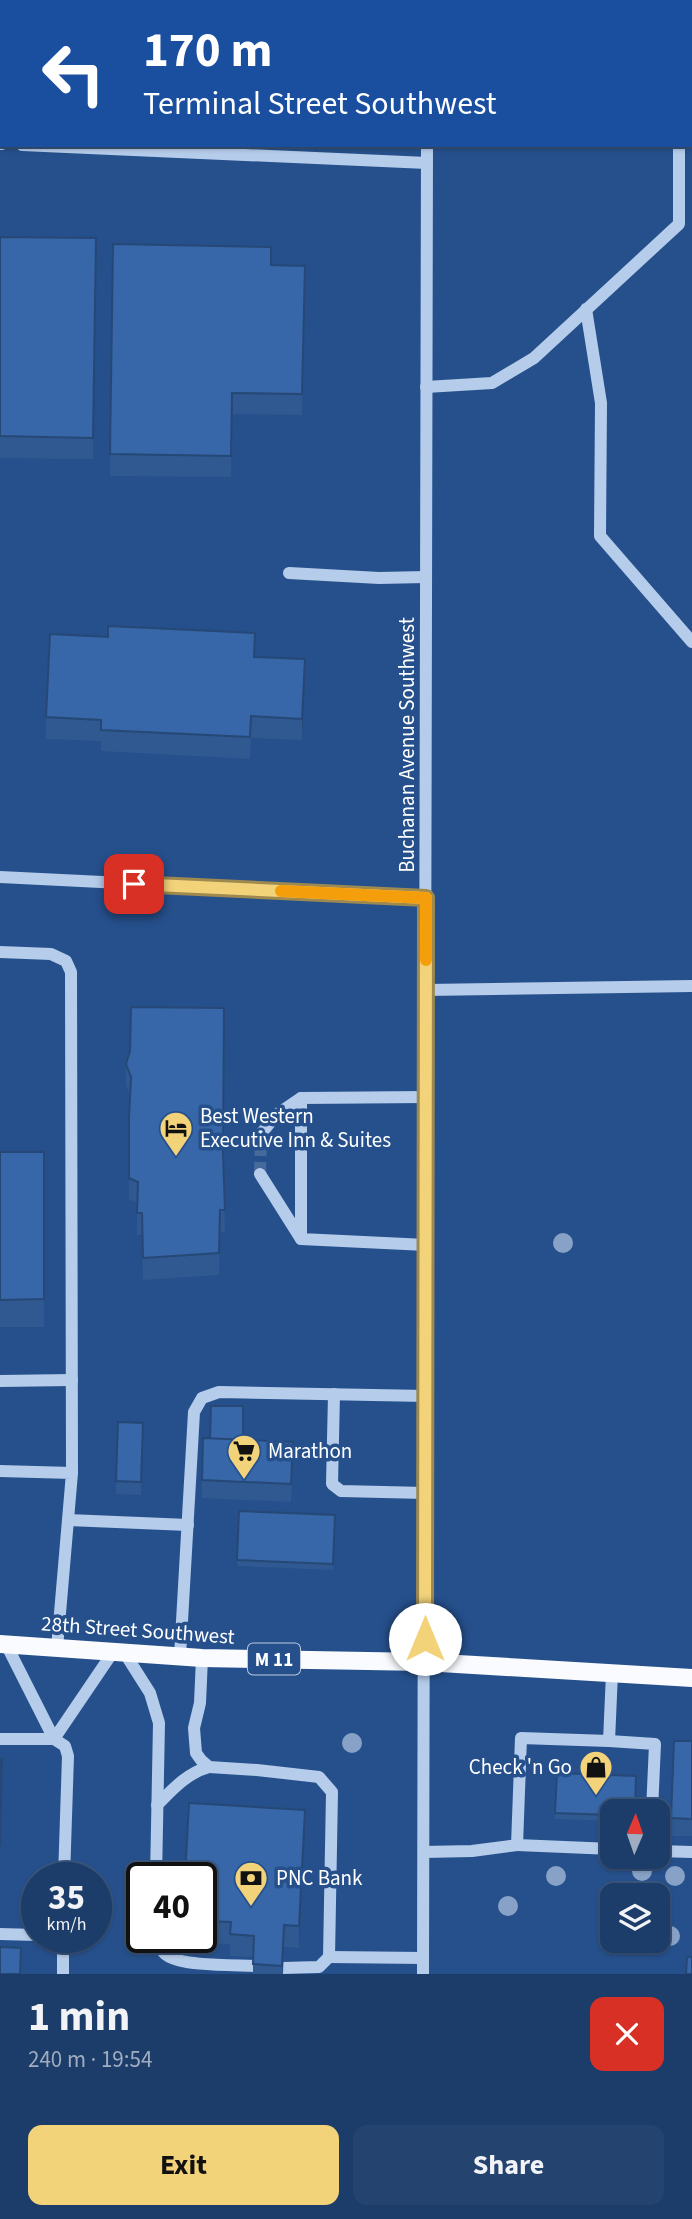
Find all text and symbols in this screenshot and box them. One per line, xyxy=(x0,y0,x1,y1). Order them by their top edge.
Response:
text: 170 m xyxy=(143,16,272,86)
icon: left xyxy=(28,28,119,119)
text: Terminal Street Southwest xyxy=(143,81,497,127)
street label: Buchanan Avenue Southwest xyxy=(392,617,422,873)
pin xyxy=(104,854,164,914)
icon: arrive xyxy=(115,865,153,903)
place label: Best Western Executive Inn & Suites xyxy=(200,1101,391,1155)
hotel icon: Best Western Executive Inn & Suites xyxy=(157,1109,195,1158)
supermarket icon: Marathon xyxy=(225,1432,263,1481)
place label: Marathon xyxy=(268,1436,352,1466)
position arrow xyxy=(388,1602,462,1676)
street label: 28th Street Southwest xyxy=(40,1608,236,1652)
road number: M 11 xyxy=(248,1644,300,1674)
shop icon: Check 'n Go xyxy=(577,1748,615,1797)
place label: Check 'n Go xyxy=(469,1752,572,1782)
north arrow xyxy=(600,1799,670,1869)
map controls xyxy=(600,1799,670,1953)
bank icon: PNC Bank xyxy=(232,1859,270,1908)
speed limit sign: 40 xyxy=(126,1862,217,1953)
place label: PNC Bank xyxy=(276,1863,363,1893)
text: 35 xyxy=(48,1873,85,1923)
button: layers xyxy=(600,1883,670,1953)
text: km/h xyxy=(47,1912,86,1937)
text: 1 min xyxy=(28,1987,130,2047)
button: close xyxy=(590,1997,664,2071)
text: 240 m · 19:54 xyxy=(28,2043,152,2076)
button: Exit xyxy=(28,2125,339,2205)
button: Share xyxy=(353,2125,664,2205)

